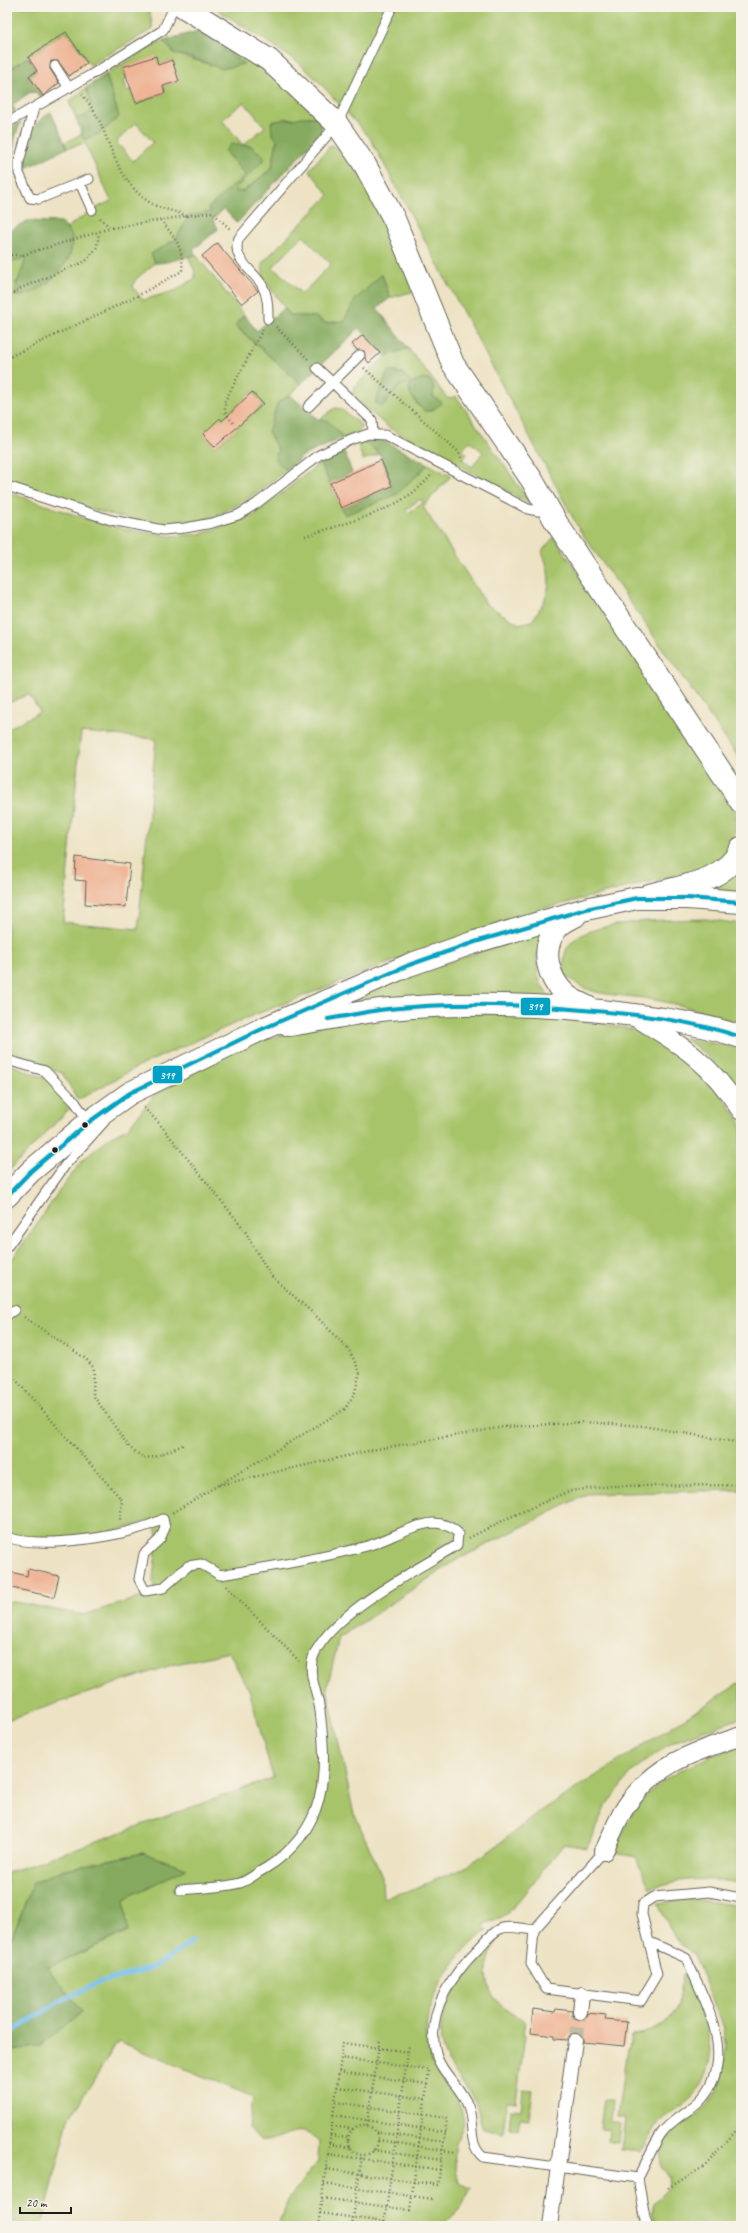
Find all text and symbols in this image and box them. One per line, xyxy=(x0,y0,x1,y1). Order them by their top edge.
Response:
line badge: 319 xyxy=(520,997,551,1016)
text: 319 xyxy=(528,999,544,1013)
line badge: 319 xyxy=(152,1065,183,1084)
text: 319 xyxy=(160,1068,176,1082)
unlabelled marker xyxy=(80,1120,90,1130)
unlabelled marker xyxy=(50,1145,60,1155)
scale bar xyxy=(20,2189,71,2215)
text: 20 m xyxy=(26,2195,48,2211)

